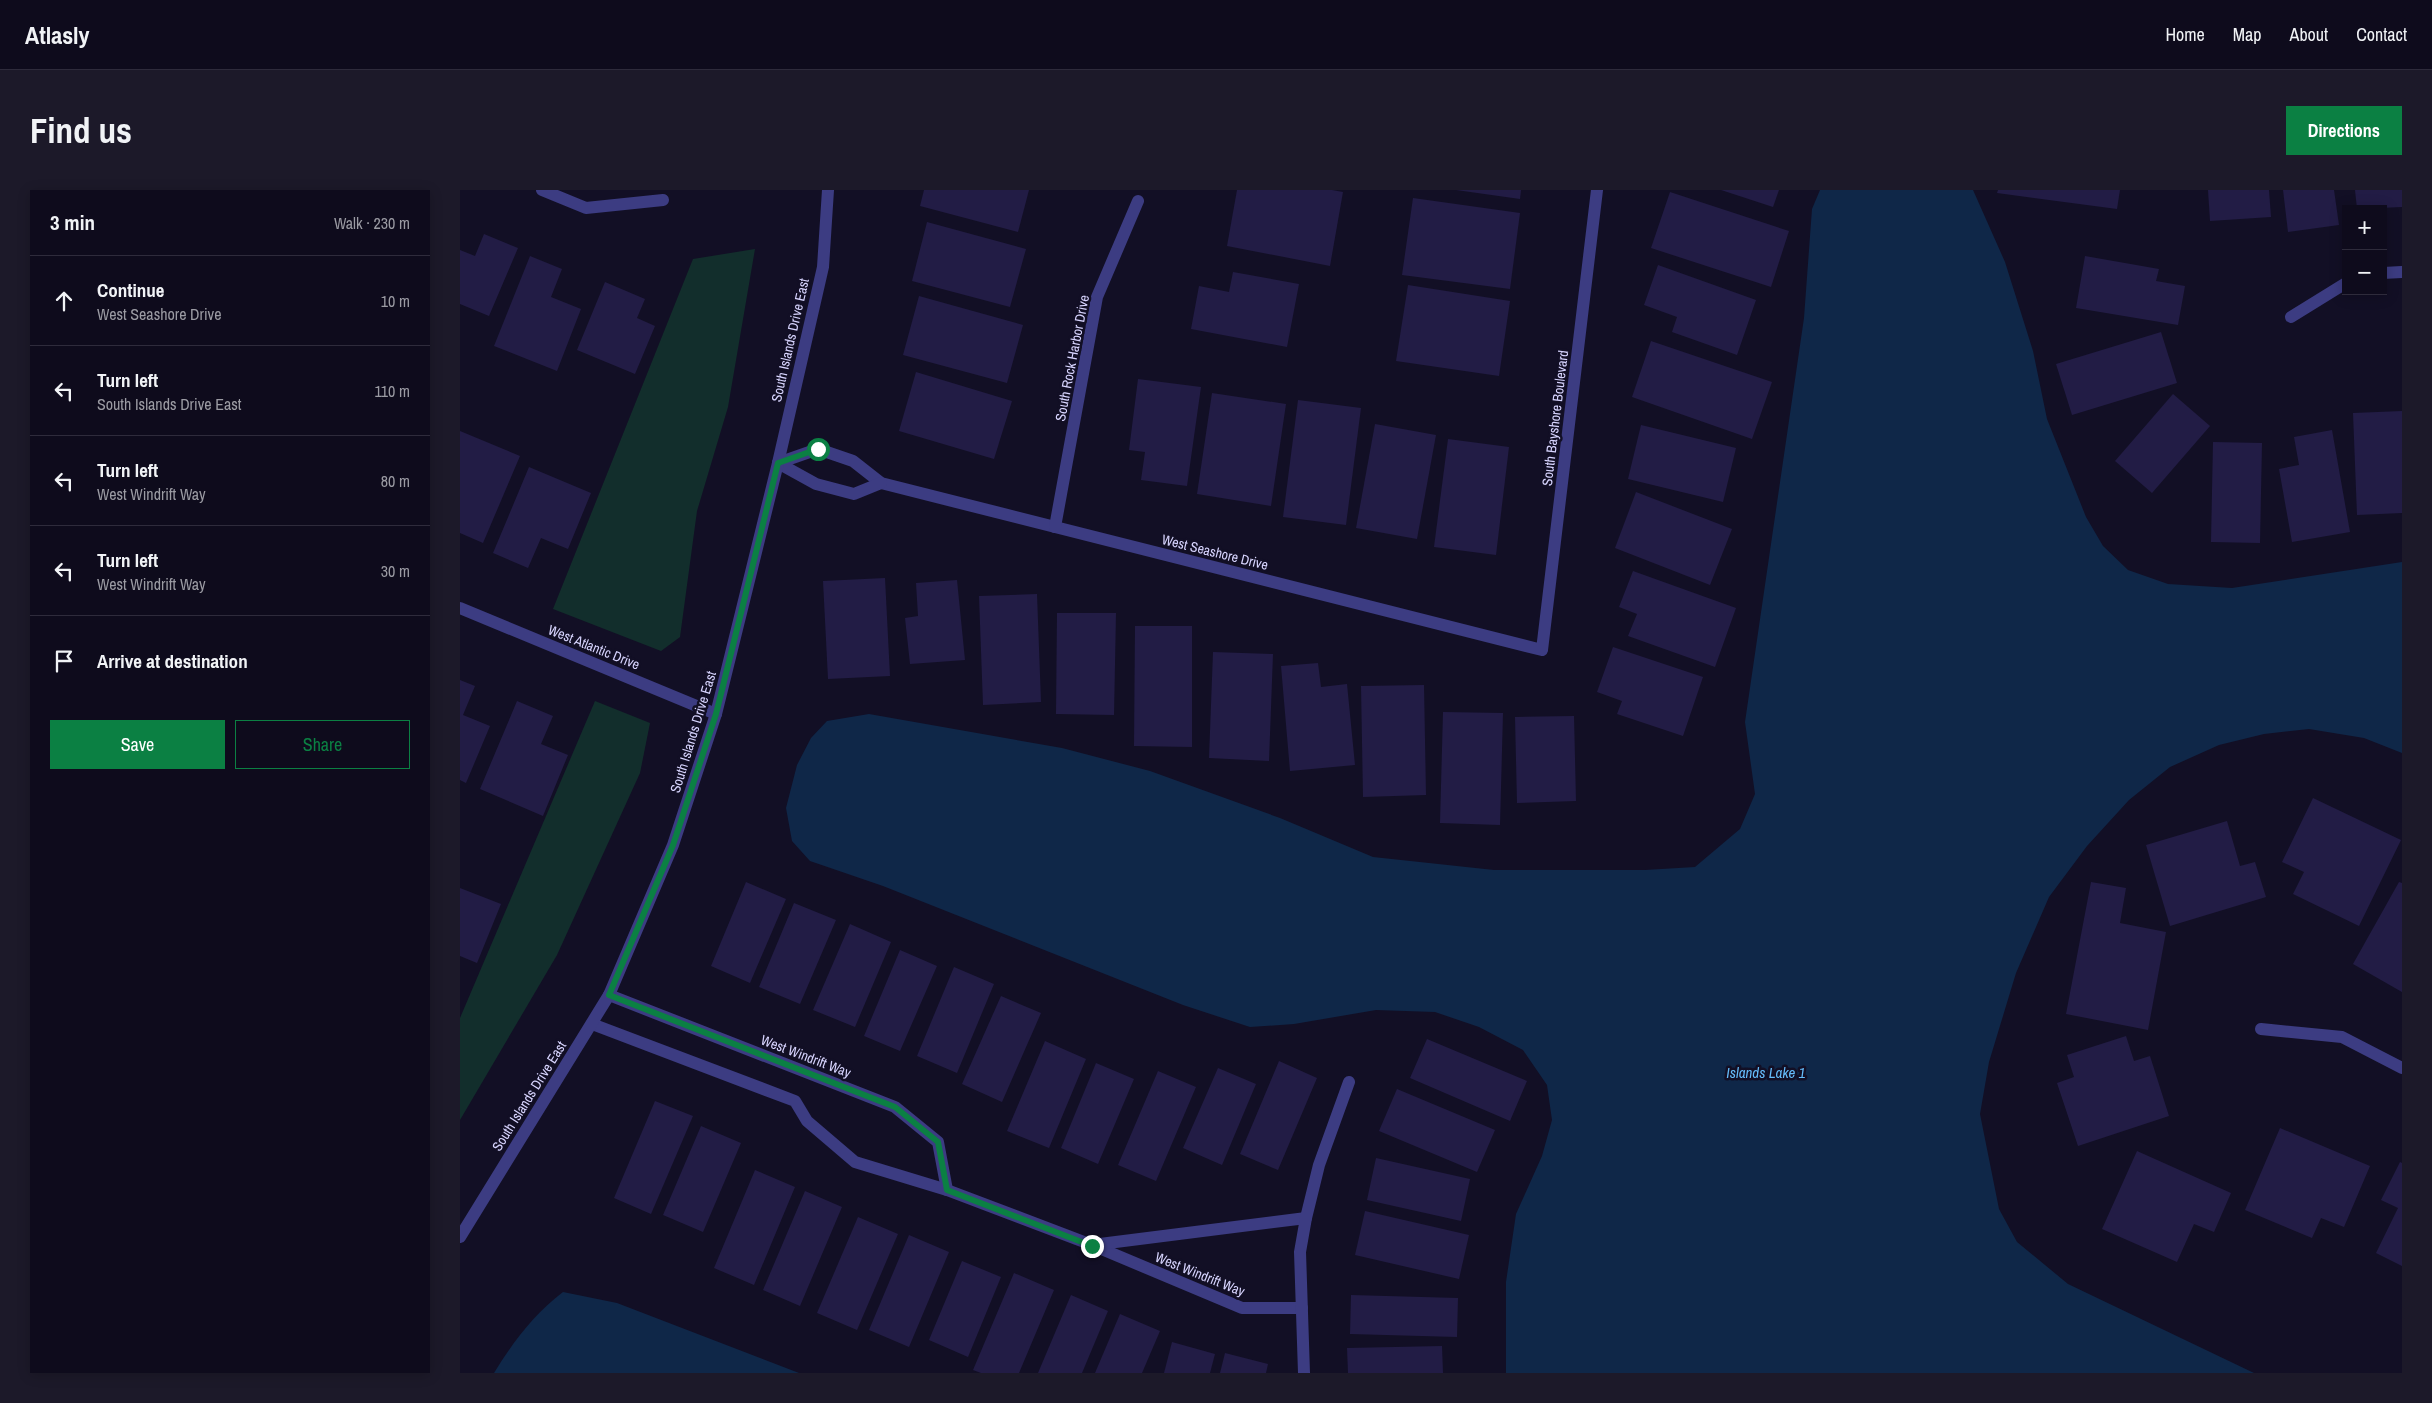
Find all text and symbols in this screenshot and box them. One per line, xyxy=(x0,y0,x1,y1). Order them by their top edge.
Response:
text: Atlasly xyxy=(25,19,90,51)
text: Home xyxy=(2165,22,2205,47)
text: Map xyxy=(2233,22,2262,47)
text: About xyxy=(2290,22,2328,47)
text: Contact xyxy=(2356,22,2407,47)
button: Directions xyxy=(2286,106,2402,155)
text: Find us xyxy=(30,107,132,154)
map controls xyxy=(2342,205,2387,295)
button: + xyxy=(2342,205,2387,250)
text: 3 min xyxy=(50,208,95,237)
text: Walk · 230 m xyxy=(334,212,410,234)
button: − xyxy=(2342,250,2387,295)
street label: South Islands Drive East xyxy=(767,276,813,404)
text: Continue xyxy=(97,277,165,303)
icon: ahead xyxy=(50,287,78,315)
text: 10 m xyxy=(381,290,410,312)
street label: South Rock Harbor Drive xyxy=(1051,293,1093,423)
text: West Seashore Drive xyxy=(97,303,221,325)
street label: South Bayshore Boulevard xyxy=(1538,349,1572,487)
text: Turn left xyxy=(97,367,158,393)
icon: left xyxy=(50,377,78,405)
text: 110 m xyxy=(374,380,410,402)
text: South Islands Drive East xyxy=(97,393,241,415)
route start xyxy=(807,438,830,461)
text: Turn left xyxy=(97,457,158,483)
icon: left xyxy=(50,467,78,495)
text: 80 m xyxy=(381,470,410,492)
text: West Windrift Way xyxy=(97,483,206,505)
street label: West Seashore Drive xyxy=(1160,530,1270,574)
text: Turn left xyxy=(97,547,158,573)
icon: left xyxy=(50,557,78,585)
text: 30 m xyxy=(381,560,410,582)
text: West Windrift Way xyxy=(97,573,206,595)
street label: West Atlantic Drive xyxy=(545,620,643,674)
icon: arrive xyxy=(50,647,78,675)
text: Arrive at destination xyxy=(97,648,248,674)
street label: South Islands Drive East xyxy=(666,669,720,795)
button: Save xyxy=(50,720,225,769)
button: Share xyxy=(235,720,410,769)
street label: West Windrift Way xyxy=(758,1031,854,1082)
street label: South Islands Drive East xyxy=(488,1038,570,1154)
water label: Islands Lake 1 xyxy=(1726,1062,1806,1083)
route end xyxy=(1081,1235,1104,1258)
street label: West Windrift Way xyxy=(1153,1248,1248,1300)

